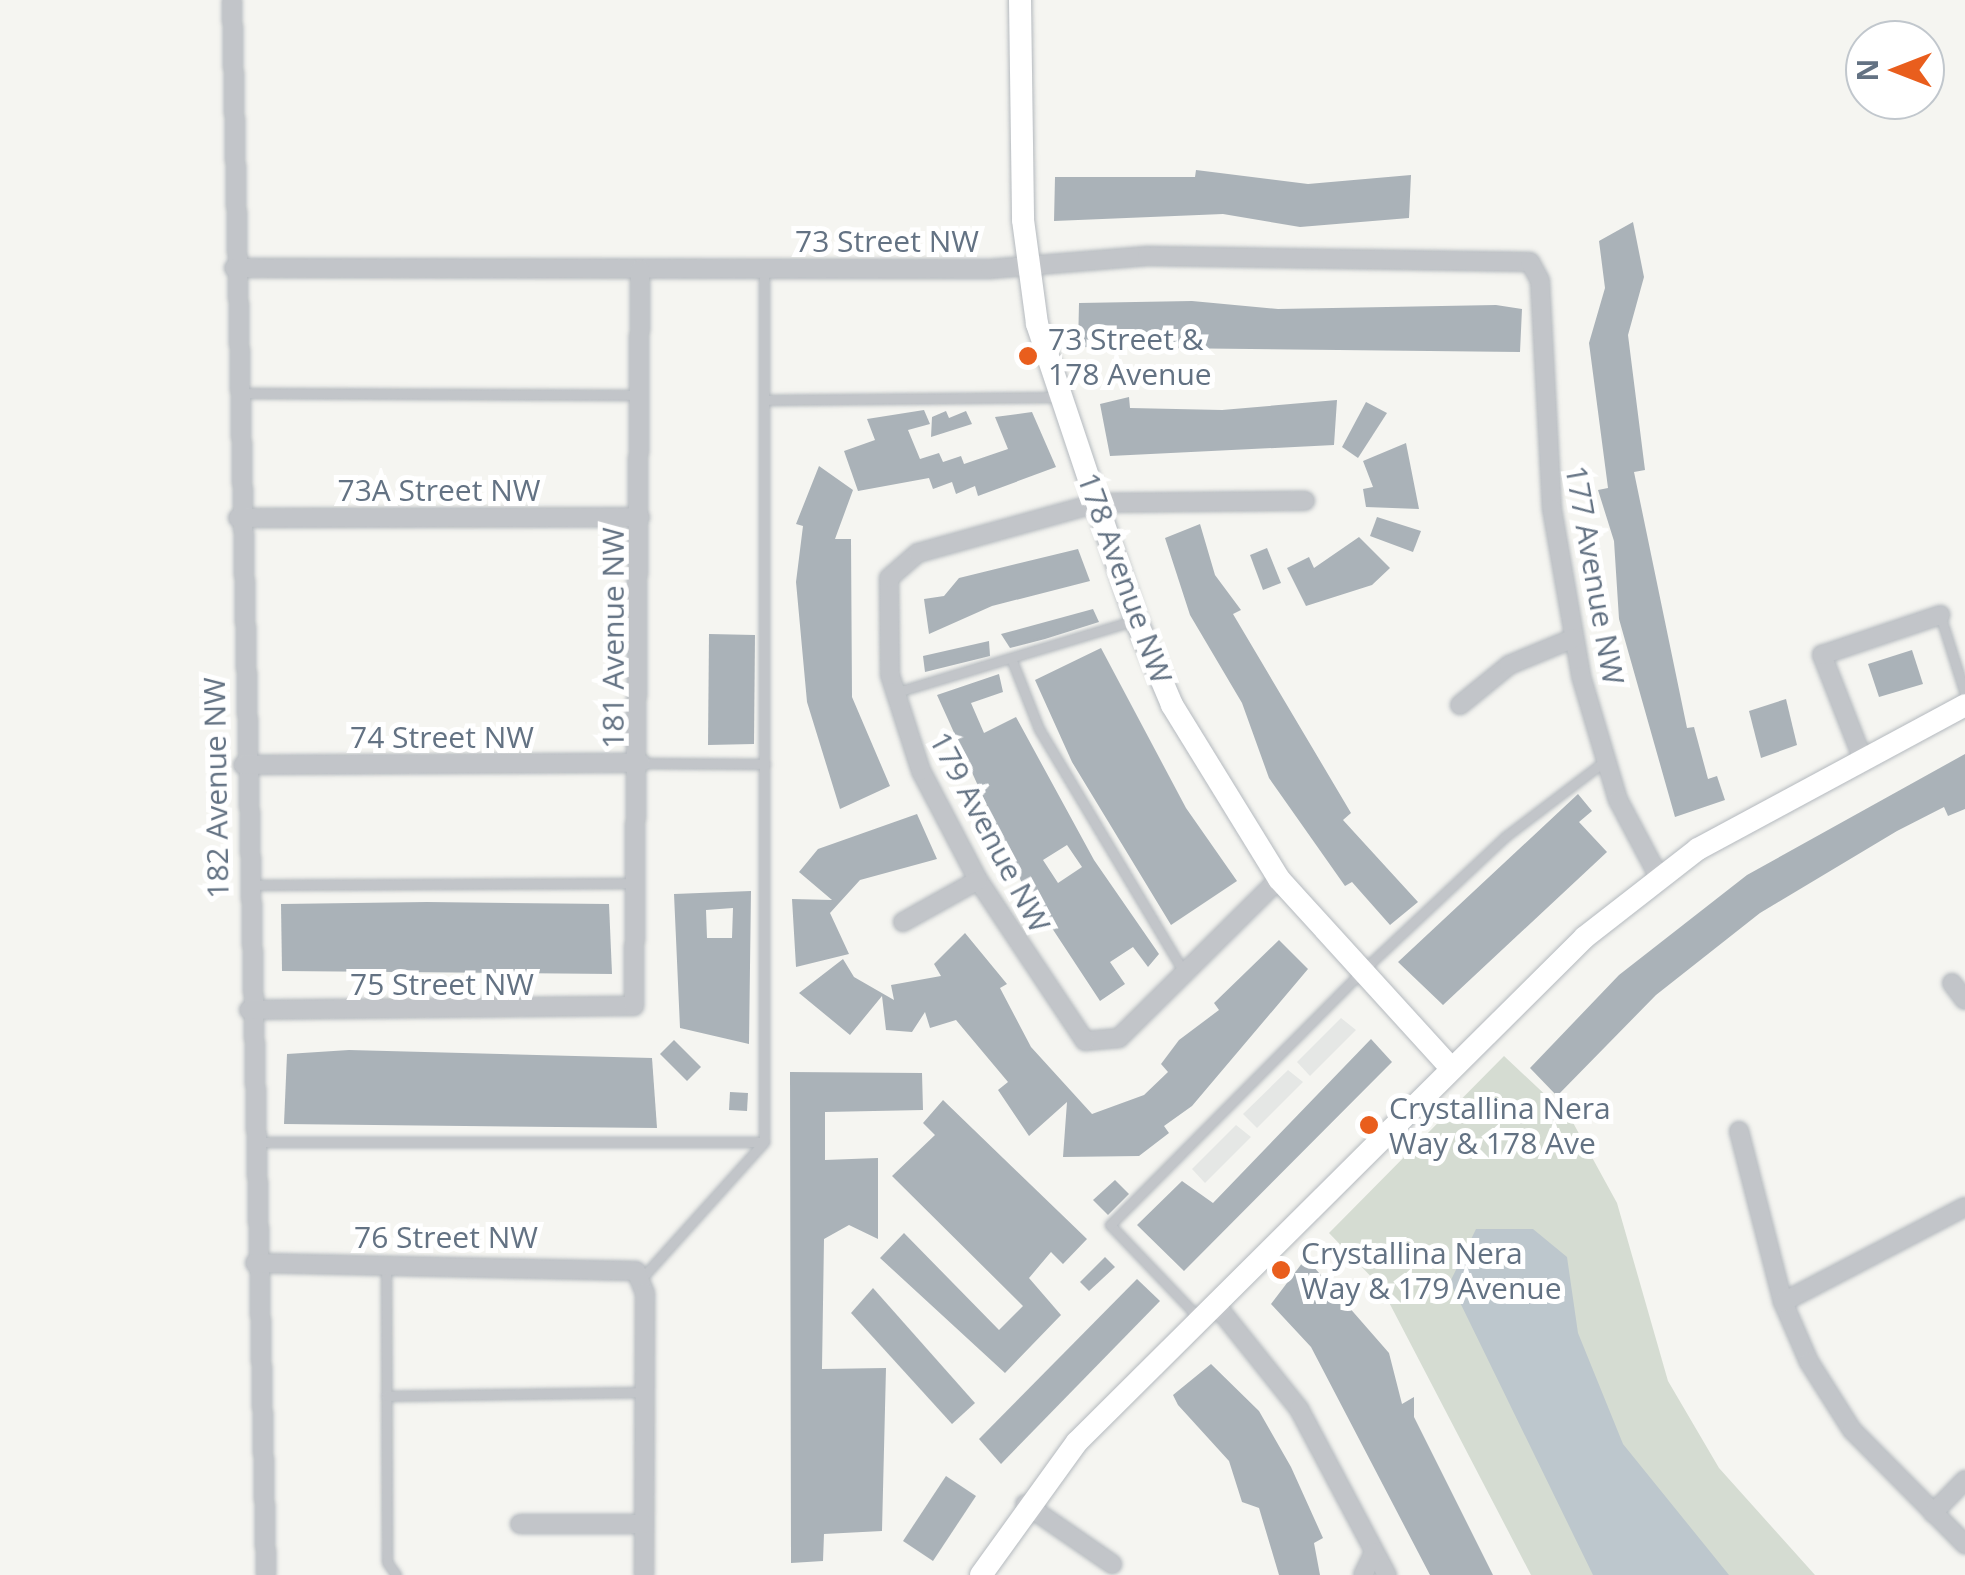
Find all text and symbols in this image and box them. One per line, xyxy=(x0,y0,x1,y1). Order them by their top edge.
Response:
north arrow xyxy=(1845,20,1945,120)
text: N xyxy=(1848,59,1886,81)
street label: 73 Street NW xyxy=(795,223,979,259)
place label: 73 Street & 178 Avenue xyxy=(1048,321,1212,392)
marker: 73 Street & 178 Avenue xyxy=(1017,345,1039,367)
street label: 177 Avenue NW xyxy=(1558,463,1632,687)
street label: 178 Avenue NW xyxy=(1070,468,1180,688)
street label: 73A Street NW xyxy=(338,472,540,508)
street label: 181 Avenue NW xyxy=(595,527,631,749)
street label: 182 Avenue NW xyxy=(196,677,236,899)
street label: 74 Street NW xyxy=(350,719,534,755)
street label: 179 Avenue NW xyxy=(922,726,1058,938)
street label: 75 Street NW xyxy=(350,966,534,1002)
place label: Crystallina Nera Way & 178 Ave xyxy=(1389,1090,1611,1160)
marker: Crystallina Nera Way & 178 Ave xyxy=(1358,1114,1380,1136)
street label: 76 Street NW xyxy=(354,1219,538,1255)
place label: Crystallina Nera Way & 179 Avenue xyxy=(1301,1235,1562,1306)
marker: Crystallina Nera Way & 179 Avenue xyxy=(1270,1259,1292,1281)

